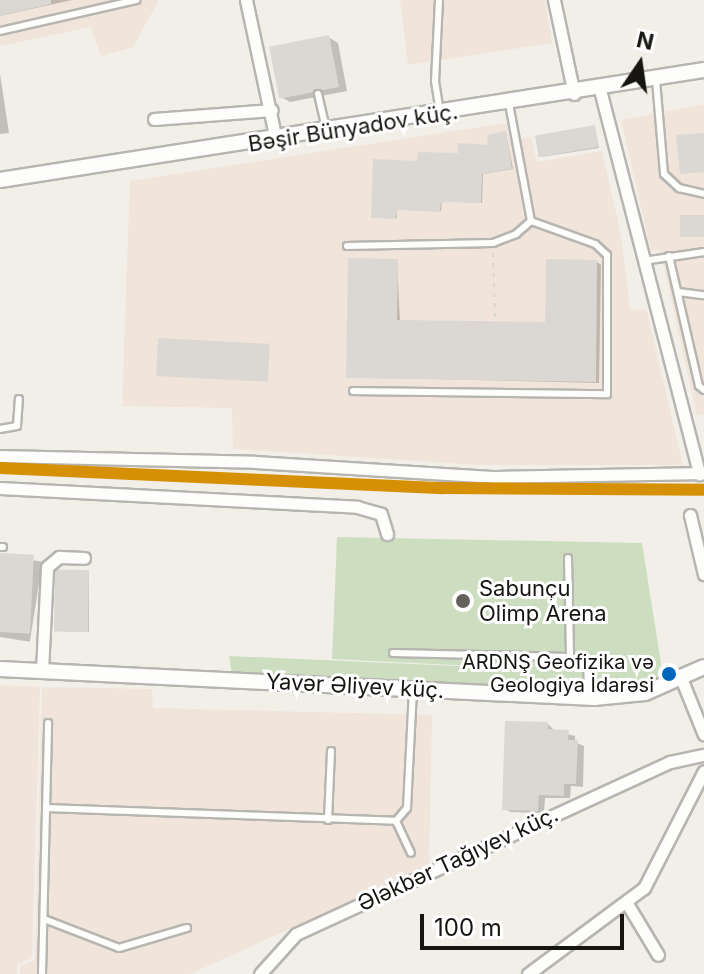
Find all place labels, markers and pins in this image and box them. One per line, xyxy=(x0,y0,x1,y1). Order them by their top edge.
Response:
place label: Sabunçu Olimp Arena xyxy=(479,575,607,626)
marker: Sabunçu Olimp Arena xyxy=(454,592,472,610)
place label: ARDNŞ Geofizika vә Geologiya İdarәsi xyxy=(462,650,654,697)
marker: ARDNŞ Geofizika vә Geologiya İdarәsi xyxy=(661,666,677,682)

